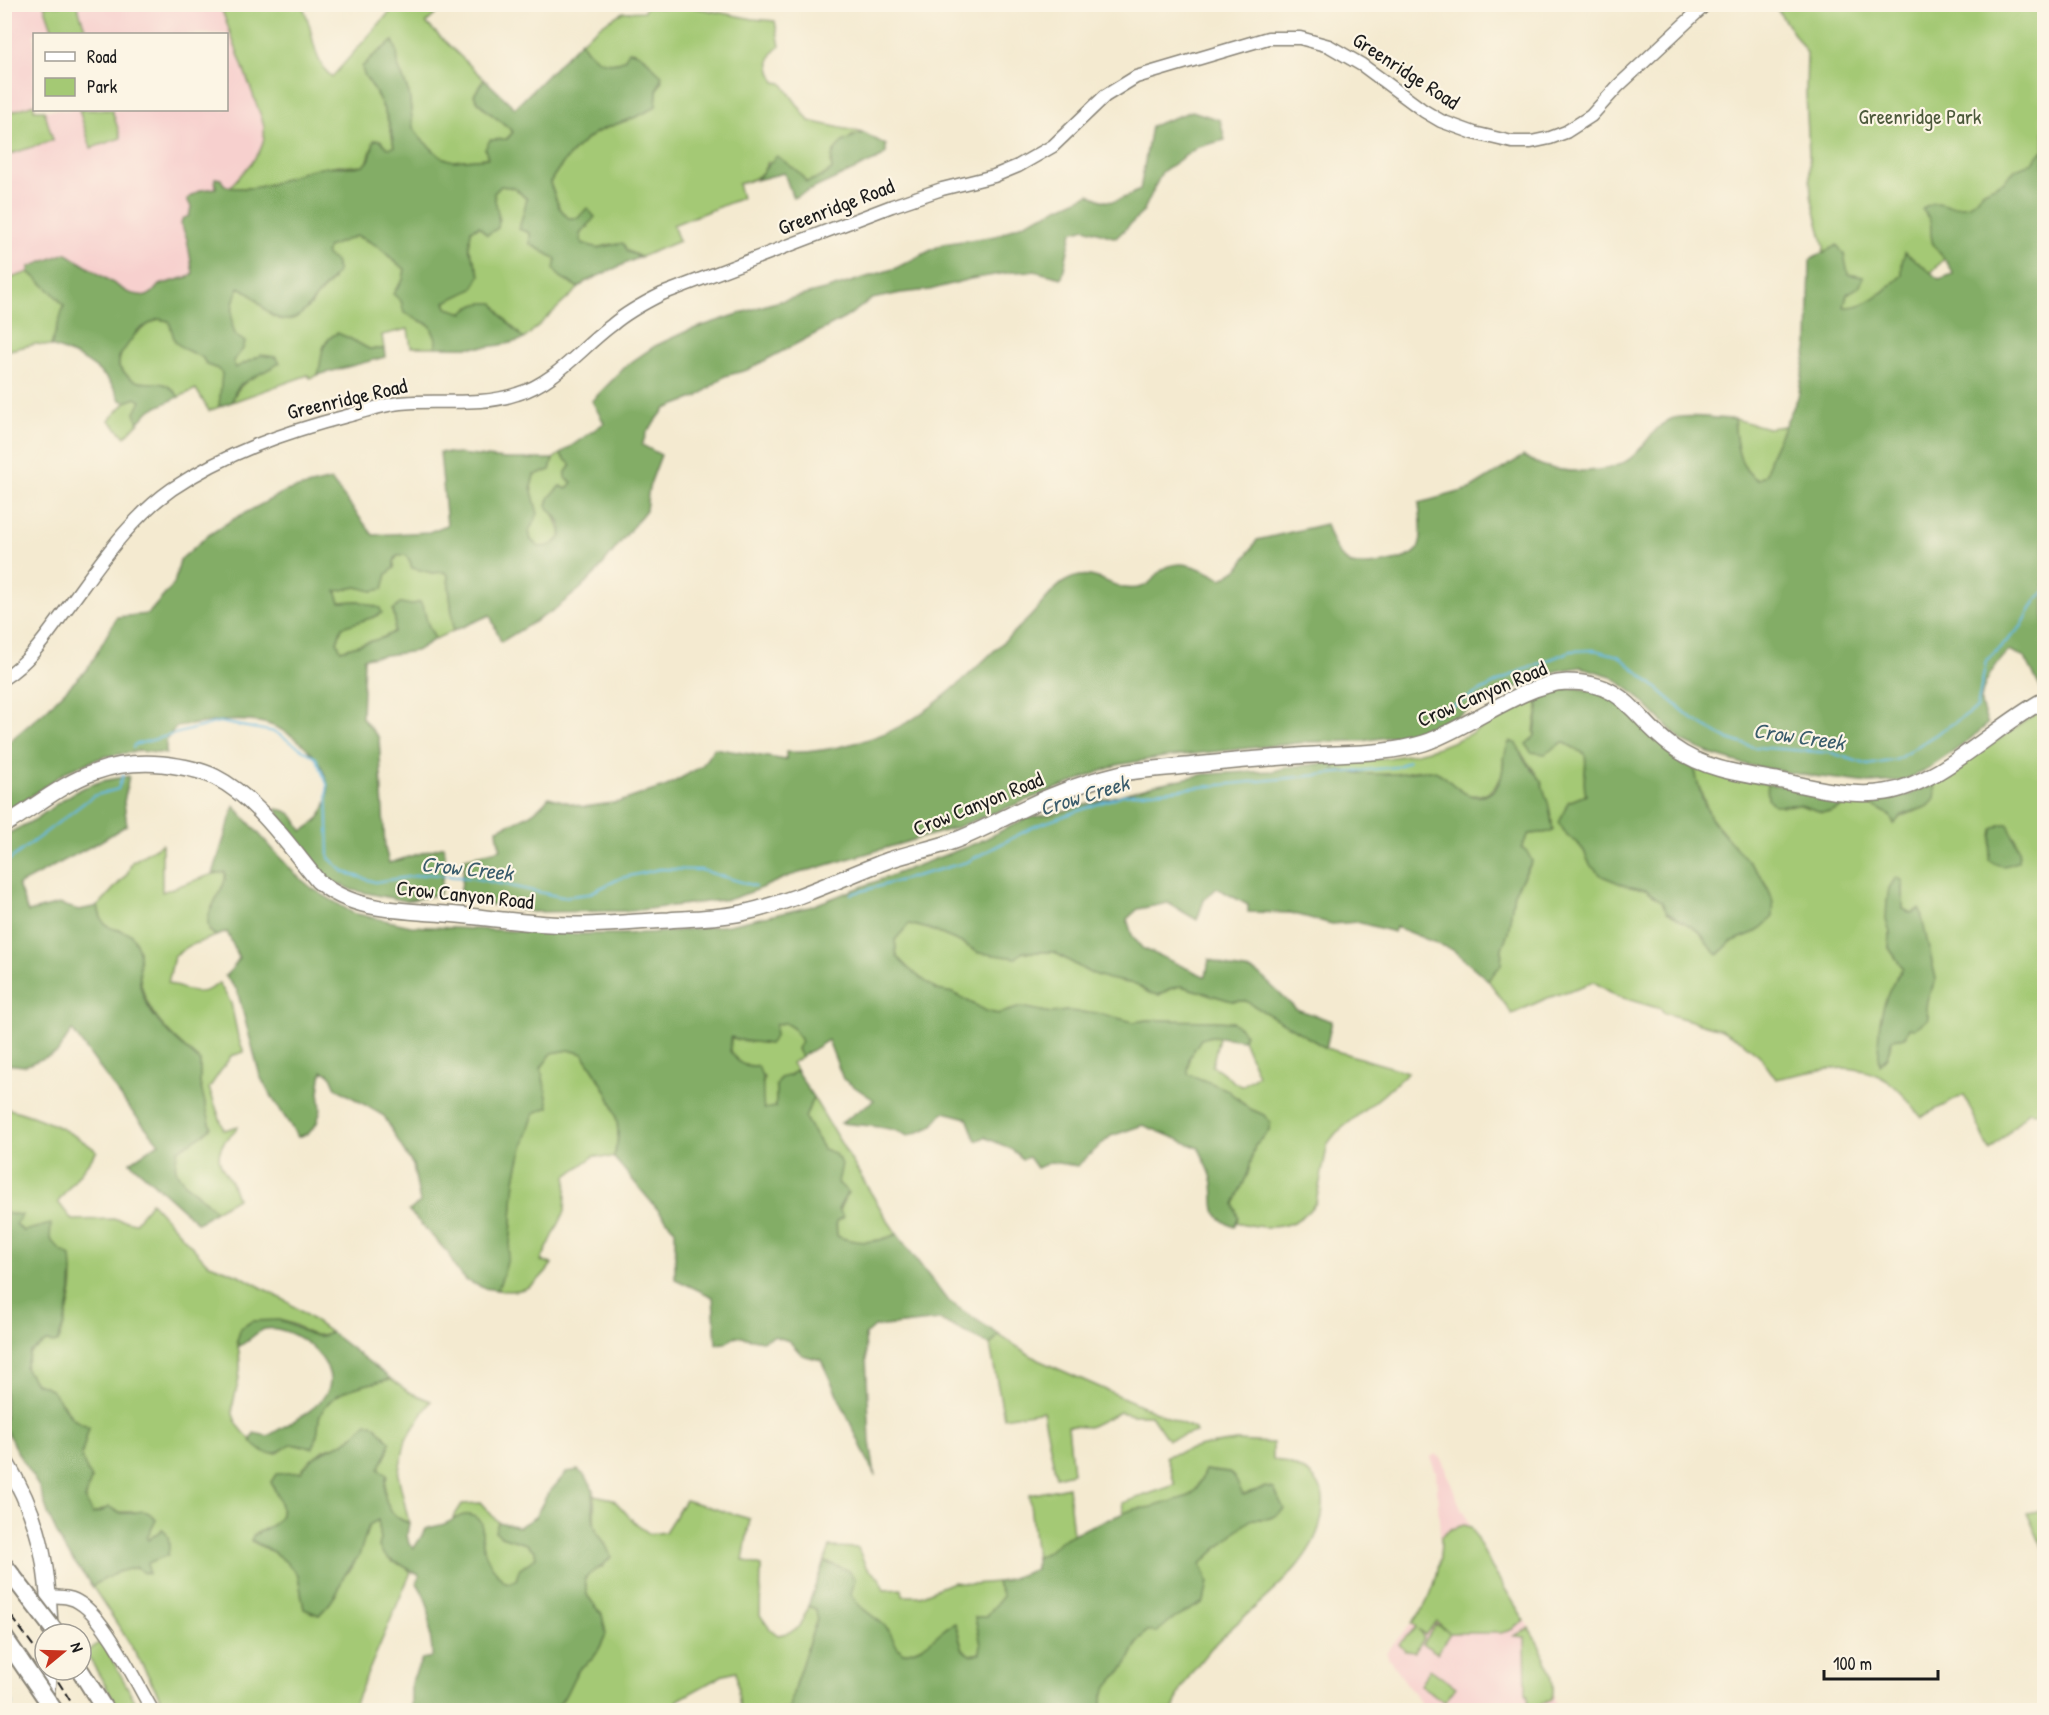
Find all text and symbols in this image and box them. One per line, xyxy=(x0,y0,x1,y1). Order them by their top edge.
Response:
street label: Greenridge Road xyxy=(1347,25,1465,116)
legend xyxy=(33,33,228,111)
text: Road xyxy=(87,44,117,69)
text: Park xyxy=(87,74,118,99)
park label: Greenridge Park xyxy=(1858,102,1982,131)
street label: Greenridge Road xyxy=(774,171,898,242)
street label: Greenridge Road xyxy=(284,371,410,426)
street label: Crow Canyon Road xyxy=(1413,653,1551,734)
water label: Crow Creek xyxy=(1751,715,1848,758)
street label: Crow Canyon Road xyxy=(908,764,1047,843)
water label: Crow Creek xyxy=(1036,767,1134,823)
water label: Crow Creek xyxy=(420,848,516,888)
street label: Crow Canyon Road xyxy=(395,873,535,916)
north arrow xyxy=(33,1622,93,1682)
text: N xyxy=(65,1640,89,1655)
scale bar xyxy=(1824,1643,1938,1681)
text: 100 m xyxy=(1833,1651,1872,1676)

